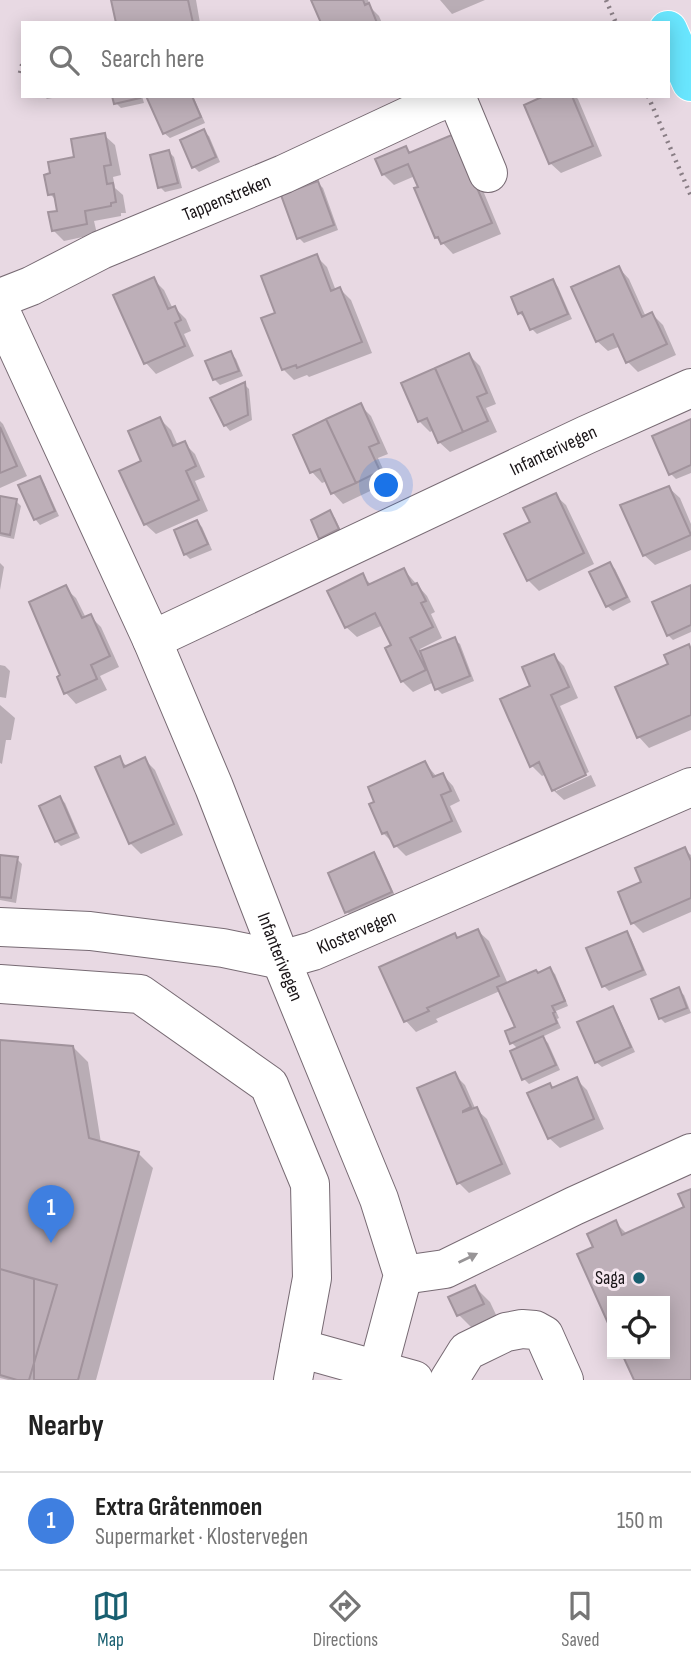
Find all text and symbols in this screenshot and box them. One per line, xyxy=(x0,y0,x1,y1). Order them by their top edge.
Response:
search box xyxy=(21,21,670,98)
icon: search xyxy=(45,41,83,79)
text: Search here xyxy=(101,44,204,75)
street label: Tappenstreken xyxy=(179,169,274,226)
street label: Infanterivegen xyxy=(506,420,600,481)
your location xyxy=(369,468,403,502)
street label: Klostervegen xyxy=(313,905,400,959)
street label: Infanterivegen xyxy=(252,909,308,1004)
pin: 1 xyxy=(28,1185,74,1243)
one-way arrow xyxy=(458,1252,478,1264)
place label: Saga xyxy=(595,1267,625,1290)
marker: Saga xyxy=(631,1270,647,1286)
map controls xyxy=(607,1296,670,1359)
button: locate xyxy=(607,1296,670,1359)
text: Nearby xyxy=(28,1408,104,1444)
text: Extra Gråtenmoen xyxy=(95,1492,262,1523)
text: 1 xyxy=(46,1507,56,1535)
text: 150 m xyxy=(617,1507,663,1535)
text: Supermarket · Klostervegen xyxy=(95,1523,308,1551)
tab: Map xyxy=(92,1587,130,1652)
tab: Directions xyxy=(313,1587,378,1652)
tab: Saved xyxy=(561,1587,599,1652)

